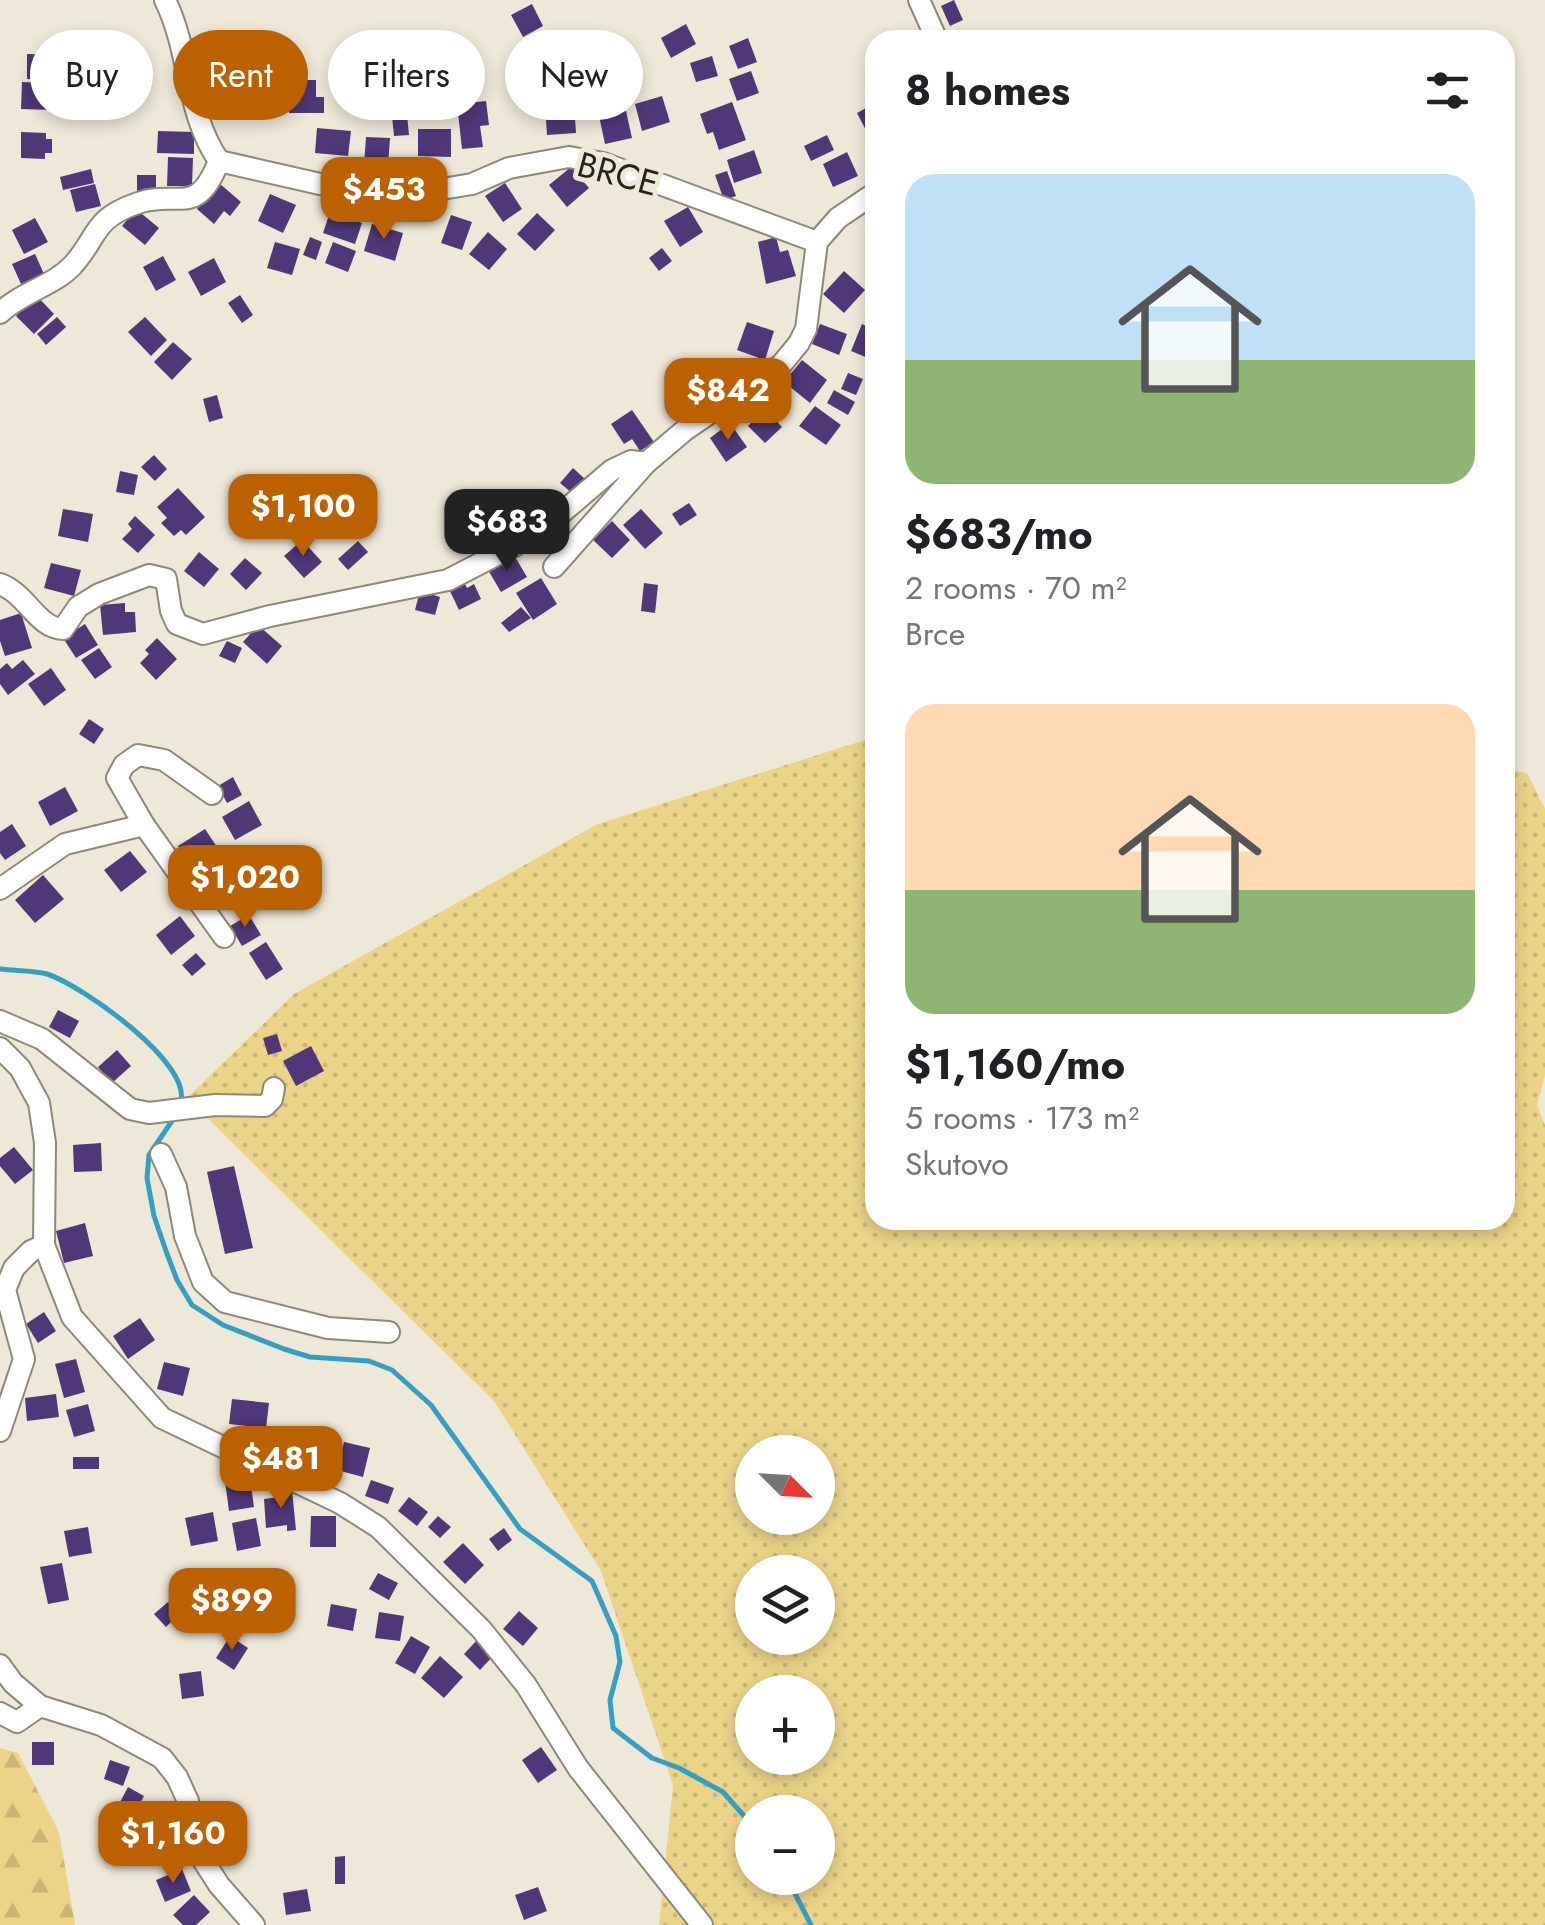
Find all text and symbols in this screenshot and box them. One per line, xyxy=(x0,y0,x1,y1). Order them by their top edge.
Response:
chip: Buy xyxy=(30,30,153,120)
chip: Rent xyxy=(173,30,308,120)
chip: Filters xyxy=(328,30,485,120)
chip: New xyxy=(505,30,643,120)
text: 8 homes xyxy=(905,60,1070,121)
icon: filters xyxy=(1420,63,1475,118)
street label: BRCE xyxy=(572,139,664,209)
pin: $453 xyxy=(325,157,443,242)
text: $453 xyxy=(343,166,425,212)
icon: home xyxy=(1100,239,1280,419)
pin: $842 xyxy=(669,358,787,443)
text: $842 xyxy=(686,367,770,413)
pin: $1,100 xyxy=(222,474,384,559)
text: $1,100 xyxy=(250,483,356,529)
pin: $683 xyxy=(448,489,566,574)
text: $683 xyxy=(466,498,548,544)
text: $683/mo xyxy=(905,504,1093,565)
text: 2 rooms · 70 m² xyxy=(905,565,1127,611)
text: Brce xyxy=(905,611,965,657)
icon: home xyxy=(1100,769,1280,949)
pin: $1,020 xyxy=(164,845,326,930)
text: $1,020 xyxy=(190,854,300,900)
text: $1,160/mo xyxy=(905,1034,1125,1095)
text: 5 rooms · 173 m² xyxy=(905,1095,1139,1141)
text: Skutovo xyxy=(905,1141,1009,1187)
pin: $481 xyxy=(222,1426,340,1511)
text: $481 xyxy=(242,1435,320,1481)
north arrow xyxy=(735,1435,835,1535)
map controls xyxy=(735,1435,835,1895)
button: layers xyxy=(735,1555,835,1655)
pin: $899 xyxy=(173,1568,291,1653)
text: $899 xyxy=(191,1577,273,1623)
button: + xyxy=(735,1675,835,1775)
button: − xyxy=(735,1795,835,1895)
pin: $1,160 xyxy=(92,1801,254,1886)
text: $1,160 xyxy=(120,1810,226,1856)

